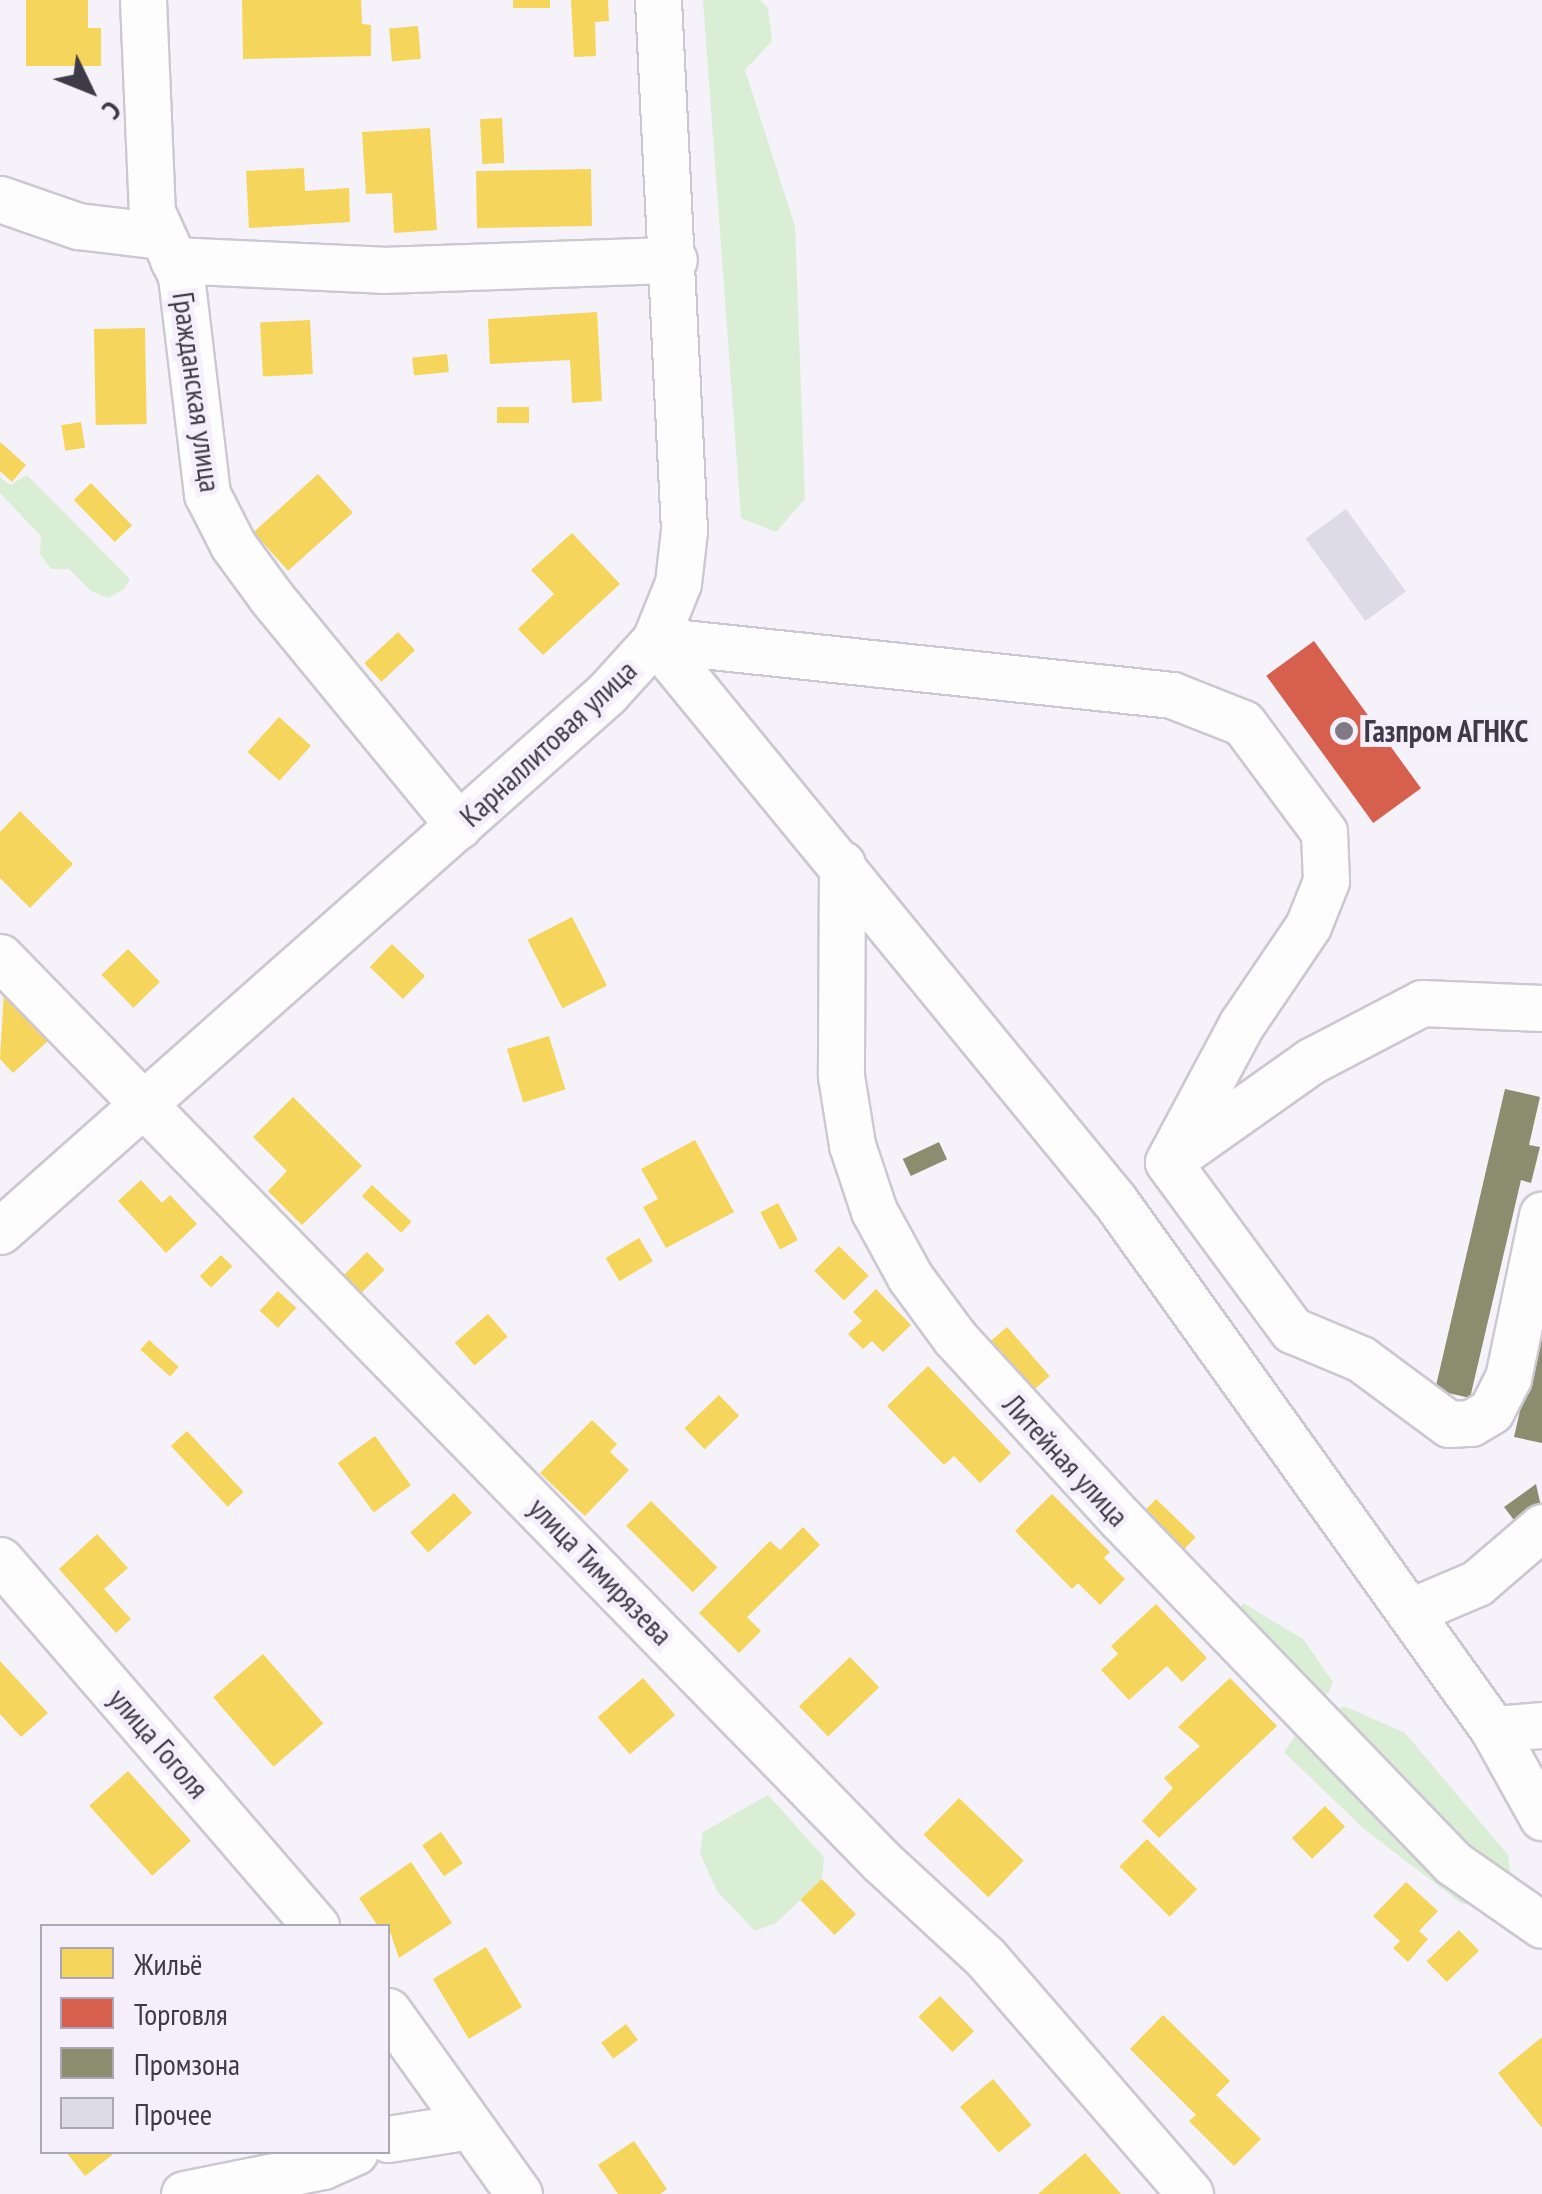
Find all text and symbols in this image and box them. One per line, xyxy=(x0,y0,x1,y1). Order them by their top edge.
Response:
north arrow xyxy=(40,40,140,140)
text: С xyxy=(94,93,130,128)
street label: Гражданская улица xyxy=(165,290,229,494)
street label: Карналлитовая улица xyxy=(452,652,644,834)
place label: Газпром АГНКС xyxy=(1364,713,1529,749)
marker: Газпром АГНКС xyxy=(1333,720,1355,742)
street label: Литейная улица xyxy=(996,1386,1136,1534)
street label: улица Тимирязева xyxy=(521,1489,681,1653)
street label: улица Гоголя xyxy=(101,1681,217,1805)
legend xyxy=(40,1924,390,2154)
text: Жильё xyxy=(134,1944,202,1983)
text: Торговля xyxy=(134,1994,228,2033)
text: Промзона xyxy=(134,2044,240,2083)
text: Прочее xyxy=(134,2094,212,2133)

